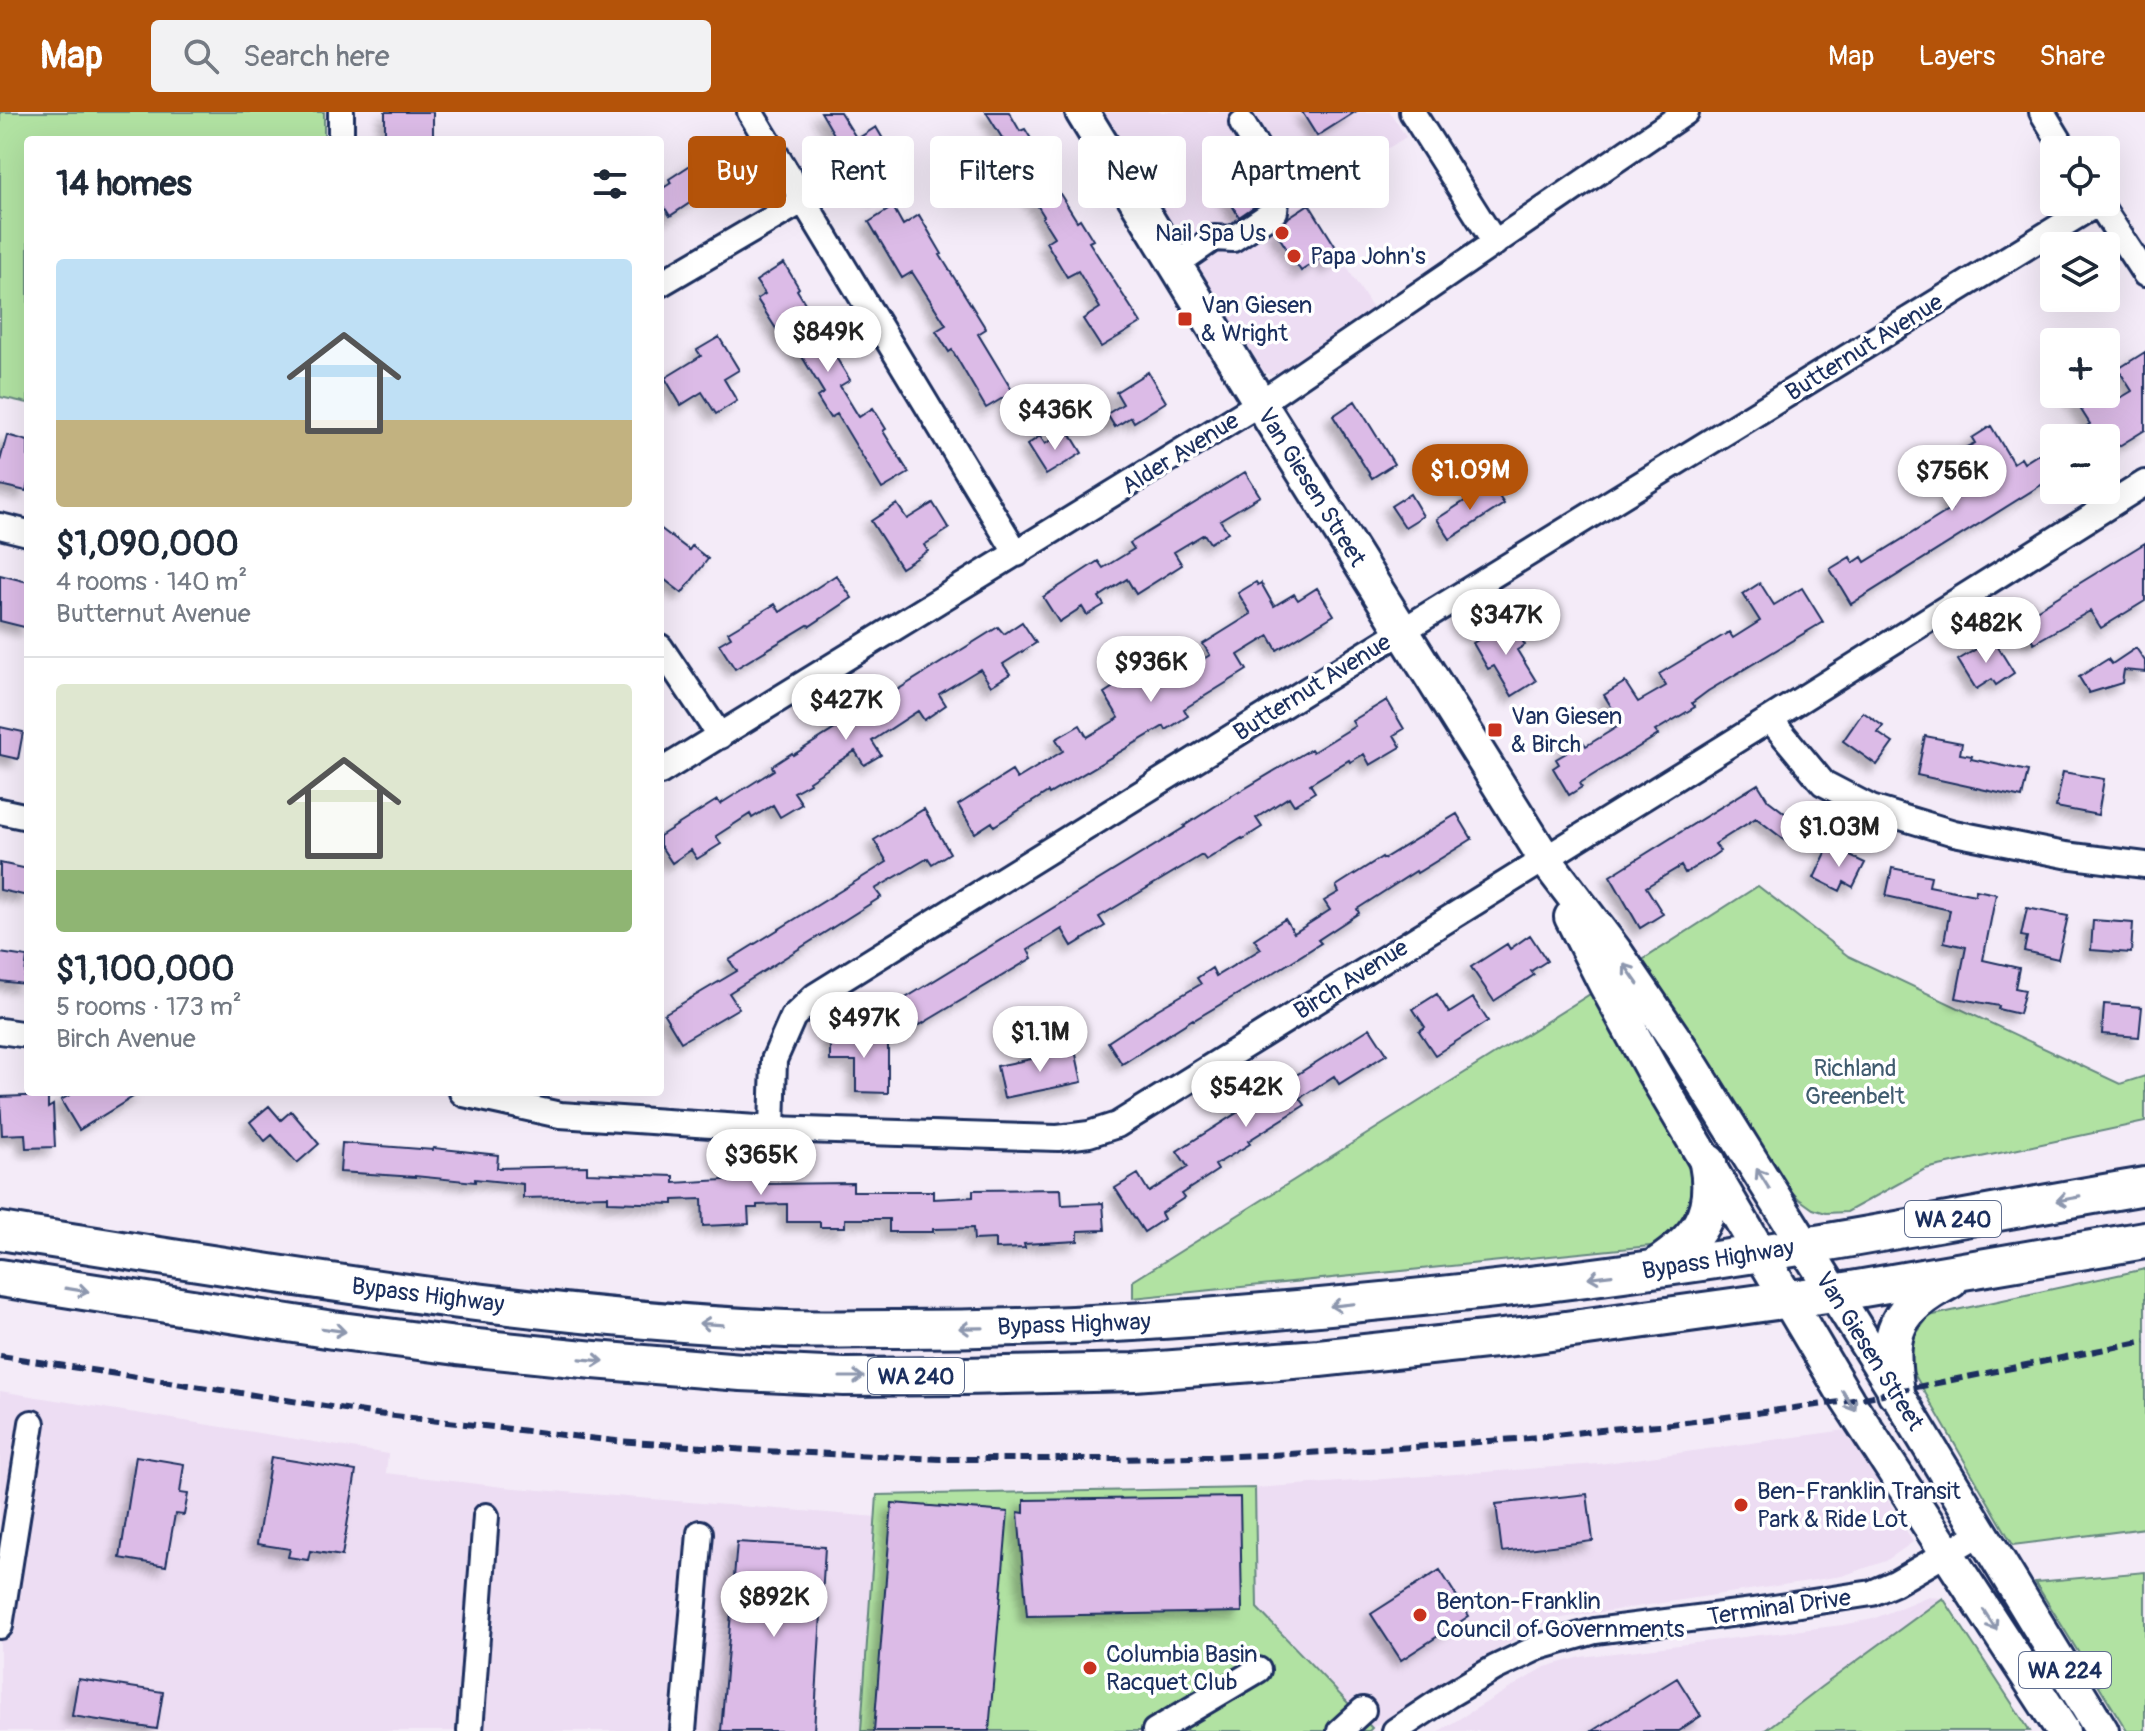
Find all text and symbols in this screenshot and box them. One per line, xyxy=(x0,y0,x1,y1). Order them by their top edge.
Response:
search box xyxy=(151,20,711,92)
text: Map xyxy=(40,32,103,80)
icon: search xyxy=(179,34,223,78)
text: Search here xyxy=(243,38,390,75)
text: Map xyxy=(1828,39,1874,74)
text: Layers xyxy=(1918,39,1995,74)
text: Share xyxy=(2039,39,2105,74)
chip: Buy xyxy=(688,136,786,208)
chip: Rent xyxy=(802,136,914,208)
chip: Filters xyxy=(930,136,1062,208)
chip: New xyxy=(1078,136,1186,208)
chip: Apartment xyxy=(1202,136,1389,208)
map controls xyxy=(2040,136,2120,504)
button: locate xyxy=(2040,136,2120,216)
icon: filters xyxy=(588,162,632,206)
text: 14 homes xyxy=(56,163,192,206)
place label: Nail Spa Us xyxy=(1155,219,1266,248)
marker: Nail Spa Us xyxy=(1273,224,1291,242)
button: layers xyxy=(2040,232,2120,312)
place label: Papa John's xyxy=(1310,242,1426,271)
marker: Papa John's xyxy=(1285,247,1303,265)
street label: Butternut Avenue xyxy=(1780,287,1948,407)
place label: Van Giesen & Wright xyxy=(1201,291,1312,348)
pin: $849K xyxy=(772,306,884,374)
marker: Van Giesen & Wright xyxy=(1176,310,1194,328)
icon: home xyxy=(272,311,416,455)
text: $849K xyxy=(792,316,864,348)
button: + xyxy=(2040,328,2120,408)
pin: $436K xyxy=(999,384,1111,452)
text: $436K xyxy=(1018,394,1092,426)
street label: Van Giesen Street xyxy=(1251,403,1372,572)
street label: Alder Avenue xyxy=(1116,406,1244,501)
button: − xyxy=(2040,424,2120,504)
pin: $1.09M xyxy=(1405,444,1535,512)
pin: $756K xyxy=(1896,445,2008,513)
text: $1.09M xyxy=(1430,454,1510,486)
text: $756K xyxy=(1916,455,1988,487)
text: $1,090,000 xyxy=(56,523,239,566)
text: 4 rooms · 140 m² xyxy=(56,566,247,598)
pin: $347K xyxy=(1450,589,1562,657)
pin: $482K xyxy=(1930,597,2042,665)
text: Butternut Avenue xyxy=(56,598,251,630)
text: $347K xyxy=(1469,599,1543,631)
text: $482K xyxy=(1950,607,2022,639)
street label: Butternut Avenue xyxy=(1228,627,1396,747)
pin: $936K xyxy=(1095,636,1207,704)
text: $936K xyxy=(1115,646,1187,678)
pin: $427K xyxy=(790,674,902,742)
text: $427K xyxy=(809,684,883,716)
place label: Van Giesen & Birch xyxy=(1511,702,1622,759)
marker: Van Giesen & Birch xyxy=(1486,721,1504,739)
icon: home xyxy=(272,736,416,880)
pin: $1.03M xyxy=(1774,801,1904,869)
text: $1.03M xyxy=(1799,811,1879,843)
street label: Birch Avenue xyxy=(1289,933,1414,1026)
text: $1,100,000 xyxy=(56,948,234,991)
one-way arrow xyxy=(1623,963,1639,985)
text: 5 rooms · 173 m² xyxy=(56,991,242,1023)
pin: $497K xyxy=(808,992,920,1060)
text: $497K xyxy=(828,1002,900,1034)
pin: $1.1M xyxy=(984,1006,1096,1074)
text: $1.1M xyxy=(1011,1016,1069,1048)
text: Birch Avenue xyxy=(56,1023,196,1055)
park label: Richland Greenbelt xyxy=(1805,1054,1905,1111)
pin: $542K xyxy=(1190,1061,1302,1129)
text: $542K xyxy=(1209,1071,1283,1103)
pin: $365K xyxy=(705,1129,817,1197)
text: $365K xyxy=(724,1139,798,1171)
one-way arrow xyxy=(1754,1168,1770,1191)
one-way arrow xyxy=(2056,1193,2081,1208)
road number: WA 240 xyxy=(1905,1201,2001,1237)
street label: Bypass Highway xyxy=(1640,1233,1796,1286)
street label: Van Giesen Street xyxy=(1809,1267,1930,1436)
one-way arrow xyxy=(1588,1269,1613,1284)
street label: Bypass Highway xyxy=(350,1272,506,1319)
one-way arrow xyxy=(64,1283,89,1298)
one-way arrow xyxy=(1329,1298,1356,1313)
street label: Bypass Highway xyxy=(997,1307,1151,1342)
one-way arrow xyxy=(698,1316,725,1331)
one-way arrow xyxy=(958,1320,985,1336)
one-way arrow xyxy=(321,1323,346,1338)
one-way arrow xyxy=(578,1353,605,1368)
road number: WA 240 xyxy=(868,1358,964,1394)
one-way arrow xyxy=(838,1369,865,1385)
one-way arrow xyxy=(1842,1389,1858,1412)
place label: Ben-Franklin Transit Park & Ride Lot xyxy=(1757,1477,1961,1534)
marker: Ben-Franklin Transit Park & Ride Lot xyxy=(1732,1496,1750,1514)
pin: $892K xyxy=(718,1571,830,1639)
text: $892K xyxy=(739,1581,809,1613)
street label: Terminal Drive xyxy=(1705,1583,1853,1632)
place label: Benton-Franklin Council of Governments xyxy=(1436,1587,1685,1644)
marker: Benton-Franklin Council of Governments xyxy=(1411,1606,1429,1624)
one-way arrow xyxy=(1982,1608,1999,1630)
place label: Columbia Basin Racquet Club xyxy=(1106,1640,1258,1697)
road number: WA 224 xyxy=(2019,1652,2111,1688)
marker: Columbia Basin Racquet Club xyxy=(1081,1659,1099,1677)

